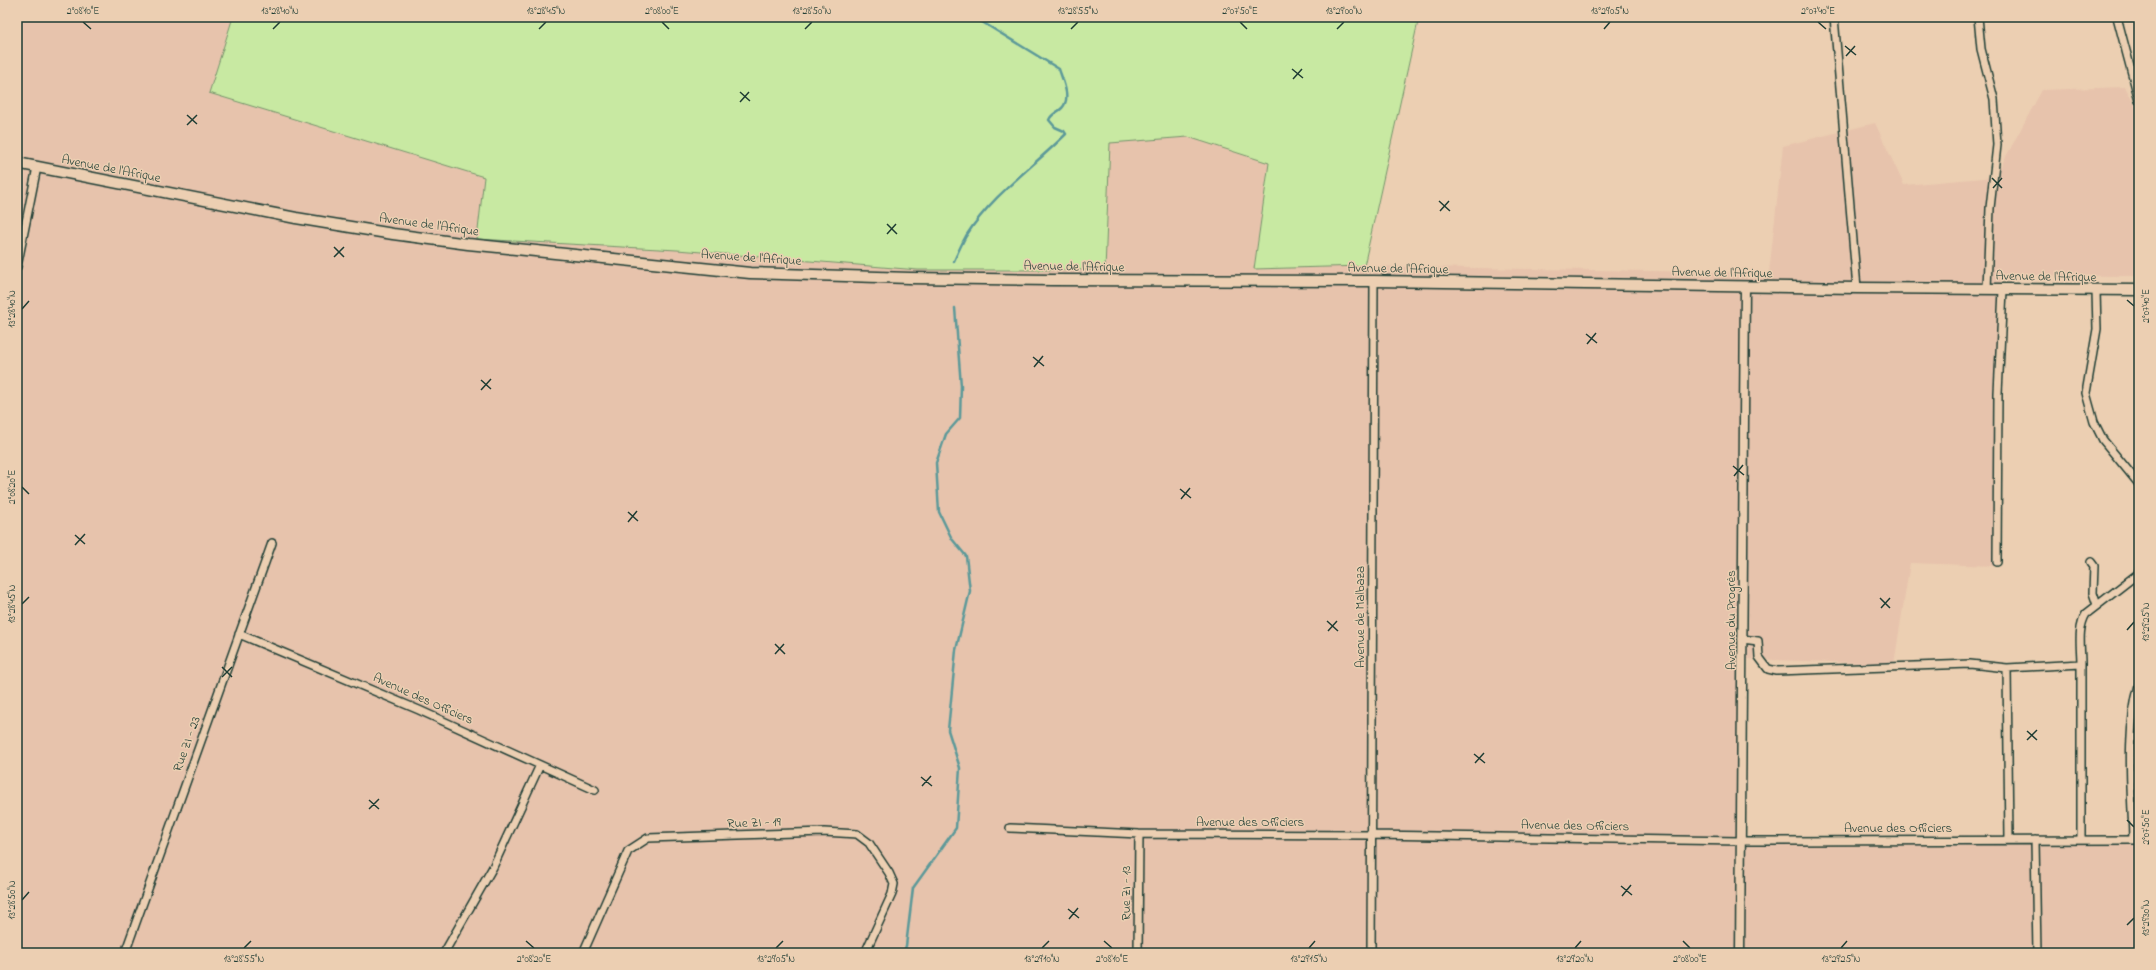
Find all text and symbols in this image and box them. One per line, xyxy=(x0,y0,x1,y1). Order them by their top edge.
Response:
text: 2°08'10"E xyxy=(67,4,99,19)
text: 13°28'40"N xyxy=(261,4,299,19)
text: 13°28'45"N xyxy=(527,4,566,19)
text: 2°08'00"E xyxy=(645,4,679,19)
text: 13°28'50"N xyxy=(793,4,832,19)
text: 13°28'55"N xyxy=(1058,4,1098,19)
text: 2°07'50"E xyxy=(1222,4,1258,19)
text: 13°29'00"N xyxy=(1326,4,1363,19)
text: 13°29'05"N xyxy=(1591,4,1629,19)
text: 2°07'40"E xyxy=(1801,4,1835,19)
street label: Avenue de l'Afrique xyxy=(60,150,162,188)
street label: Avenue de l'Afrique xyxy=(378,209,480,241)
street label: Avenue de l'Afrique xyxy=(700,245,802,271)
street label: Avenue de l'Afrique xyxy=(1023,257,1125,277)
street label: Avenue de l'Afrique xyxy=(1347,259,1449,279)
street label: Avenue de l'Afrique xyxy=(1671,263,1773,283)
street label: Avenue de l'Afrique xyxy=(1995,267,2097,287)
text: 2°07'40"E xyxy=(2139,289,2154,323)
text: 13°28'40"N xyxy=(5,290,20,328)
text: 2°08'20"E xyxy=(5,470,20,504)
street label: Avenue de Malbaza xyxy=(1351,566,1370,668)
street label: Avenue du Progrès xyxy=(1722,570,1742,670)
text: 13°28'45"N xyxy=(5,584,20,623)
text: 13°29'25"N xyxy=(2139,602,2154,641)
street label: Avenue des Officiers xyxy=(370,668,477,730)
street label: Rue ZI - 23 xyxy=(168,714,206,774)
text: 2°07'50"E xyxy=(2139,809,2154,845)
street label: Rue ZI - 19 xyxy=(727,813,781,833)
street label: Avenue des Officiers xyxy=(1196,813,1304,832)
street label: Avenue des Officiers xyxy=(1521,816,1630,836)
street label: Avenue des Officiers xyxy=(1844,819,1952,838)
street label: Rue ZI - 13 xyxy=(1117,866,1136,920)
text: 13°28'50"N xyxy=(5,880,20,919)
text: 13°29'30"N xyxy=(2139,899,2154,936)
text: 13°28'55"N xyxy=(224,952,264,967)
text: 2°08'20"E xyxy=(517,952,551,967)
text: 13°29'05"N xyxy=(757,952,795,967)
text: 13°29'10"N xyxy=(1024,952,1060,967)
text: 2°08'10"E xyxy=(1096,952,1128,967)
text: 13°29'15"N xyxy=(1290,952,1328,967)
text: 13°29'20"N xyxy=(1556,952,1594,967)
text: 2°08'00"E xyxy=(1673,952,1707,967)
text: 13°29'25"N xyxy=(1822,952,1861,967)

